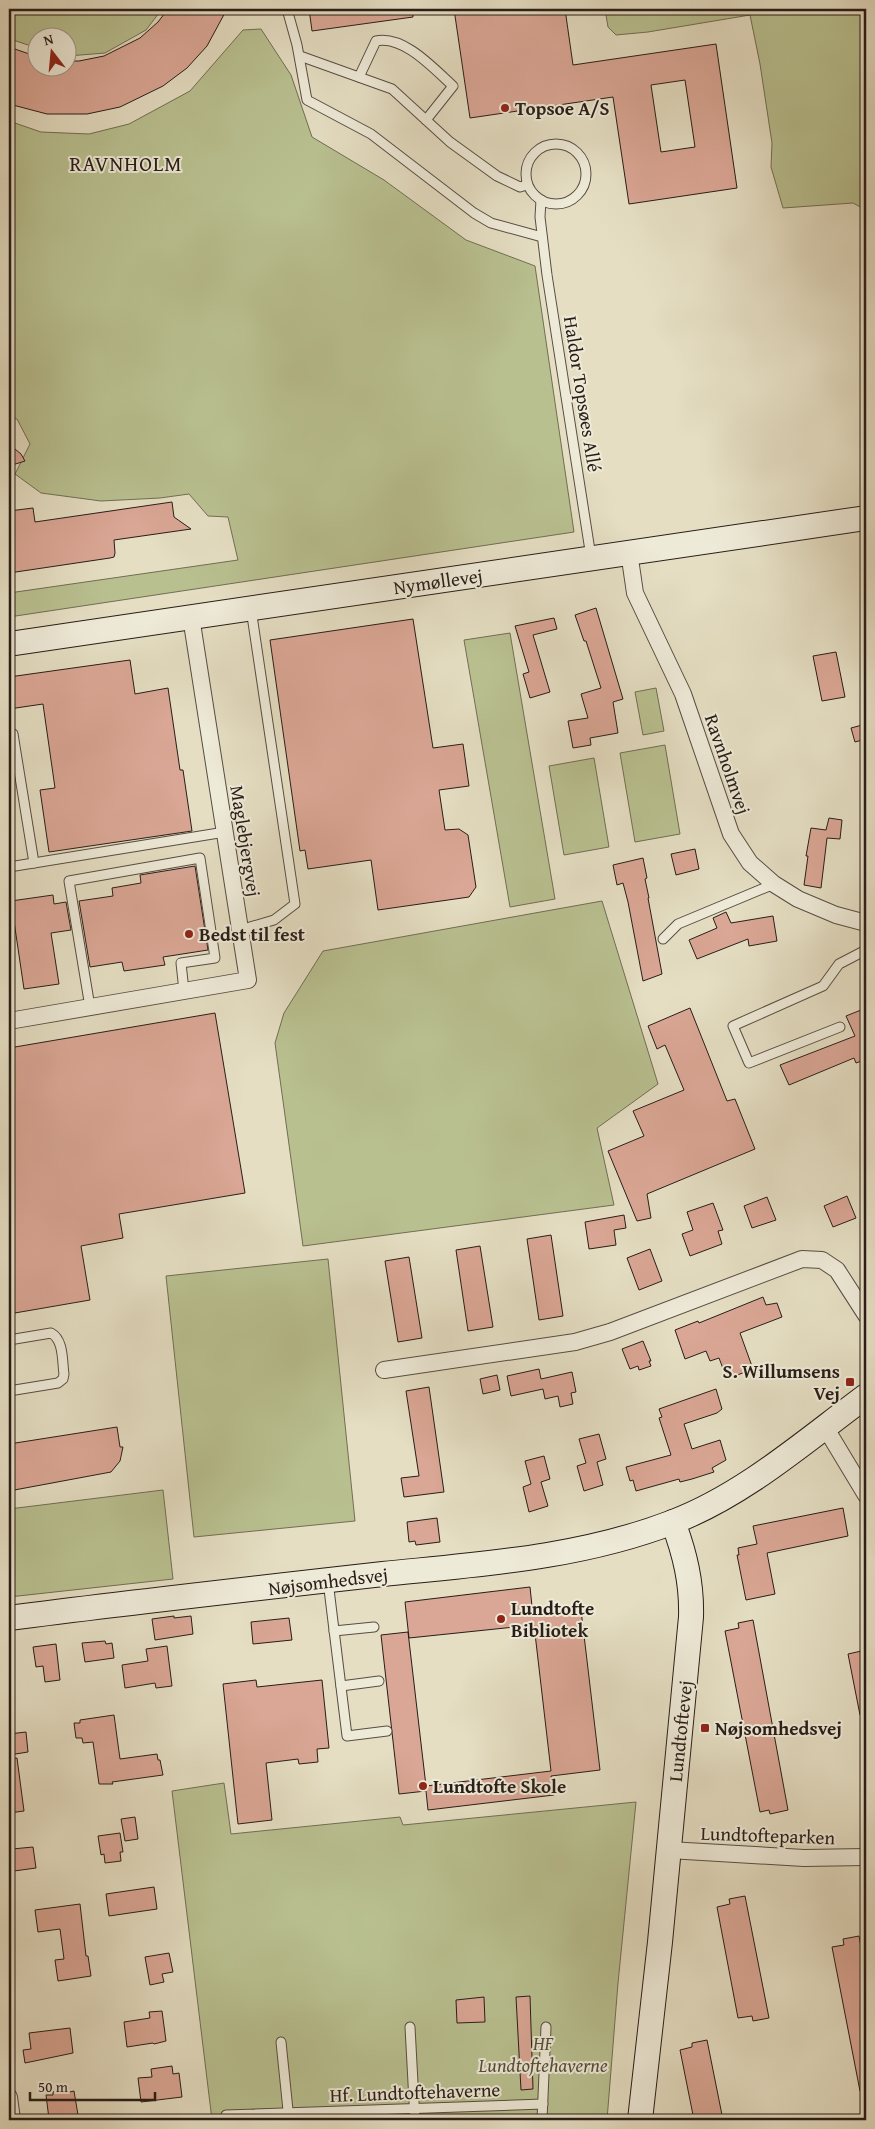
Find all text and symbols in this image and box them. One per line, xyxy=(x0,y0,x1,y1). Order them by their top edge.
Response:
north arrow xyxy=(28,28,78,78)
text: N xyxy=(41,28,56,50)
place label: Topsoe A/S xyxy=(515,94,609,122)
marker: Topsoe A/S xyxy=(499,102,511,114)
district label: RAVNHOLM xyxy=(70,148,182,179)
street label: Haldor Topsøes Allé xyxy=(557,314,609,474)
street label: Nymøllevej xyxy=(392,561,484,601)
street label: Ravnholmvej xyxy=(698,710,758,818)
street label: Maglebjergvej xyxy=(223,783,269,899)
place label: Bedst til fest xyxy=(199,920,306,948)
marker: Bedst til fest xyxy=(183,928,195,940)
place label: S. Willumsens Vej xyxy=(723,1357,840,1407)
marker: S. Willumsens Vej xyxy=(844,1376,856,1388)
street label: Nøjsomhedsvej xyxy=(267,1560,389,1602)
place label: Lundtofte Bibliotek xyxy=(511,1594,594,1644)
marker: Lundtofte Bibliotek xyxy=(495,1613,507,1625)
street label: Lundtoftevej xyxy=(661,1679,699,1783)
place label: Nøjsomhedsvej xyxy=(715,1714,842,1742)
marker: Nøjsomhedsvej xyxy=(699,1722,711,1734)
place label: Lundtofte Skole xyxy=(433,1772,566,1800)
marker: Lundtofte Skole xyxy=(417,1780,429,1792)
street label: Lundtofteparken xyxy=(700,1819,836,1851)
park label: HF Lundtoftehaverne xyxy=(477,2029,608,2079)
scale bar xyxy=(30,2069,155,2101)
street label: Hf. Lundtoftehaverne xyxy=(329,2075,501,2109)
text: 50 m xyxy=(38,2076,69,2097)

